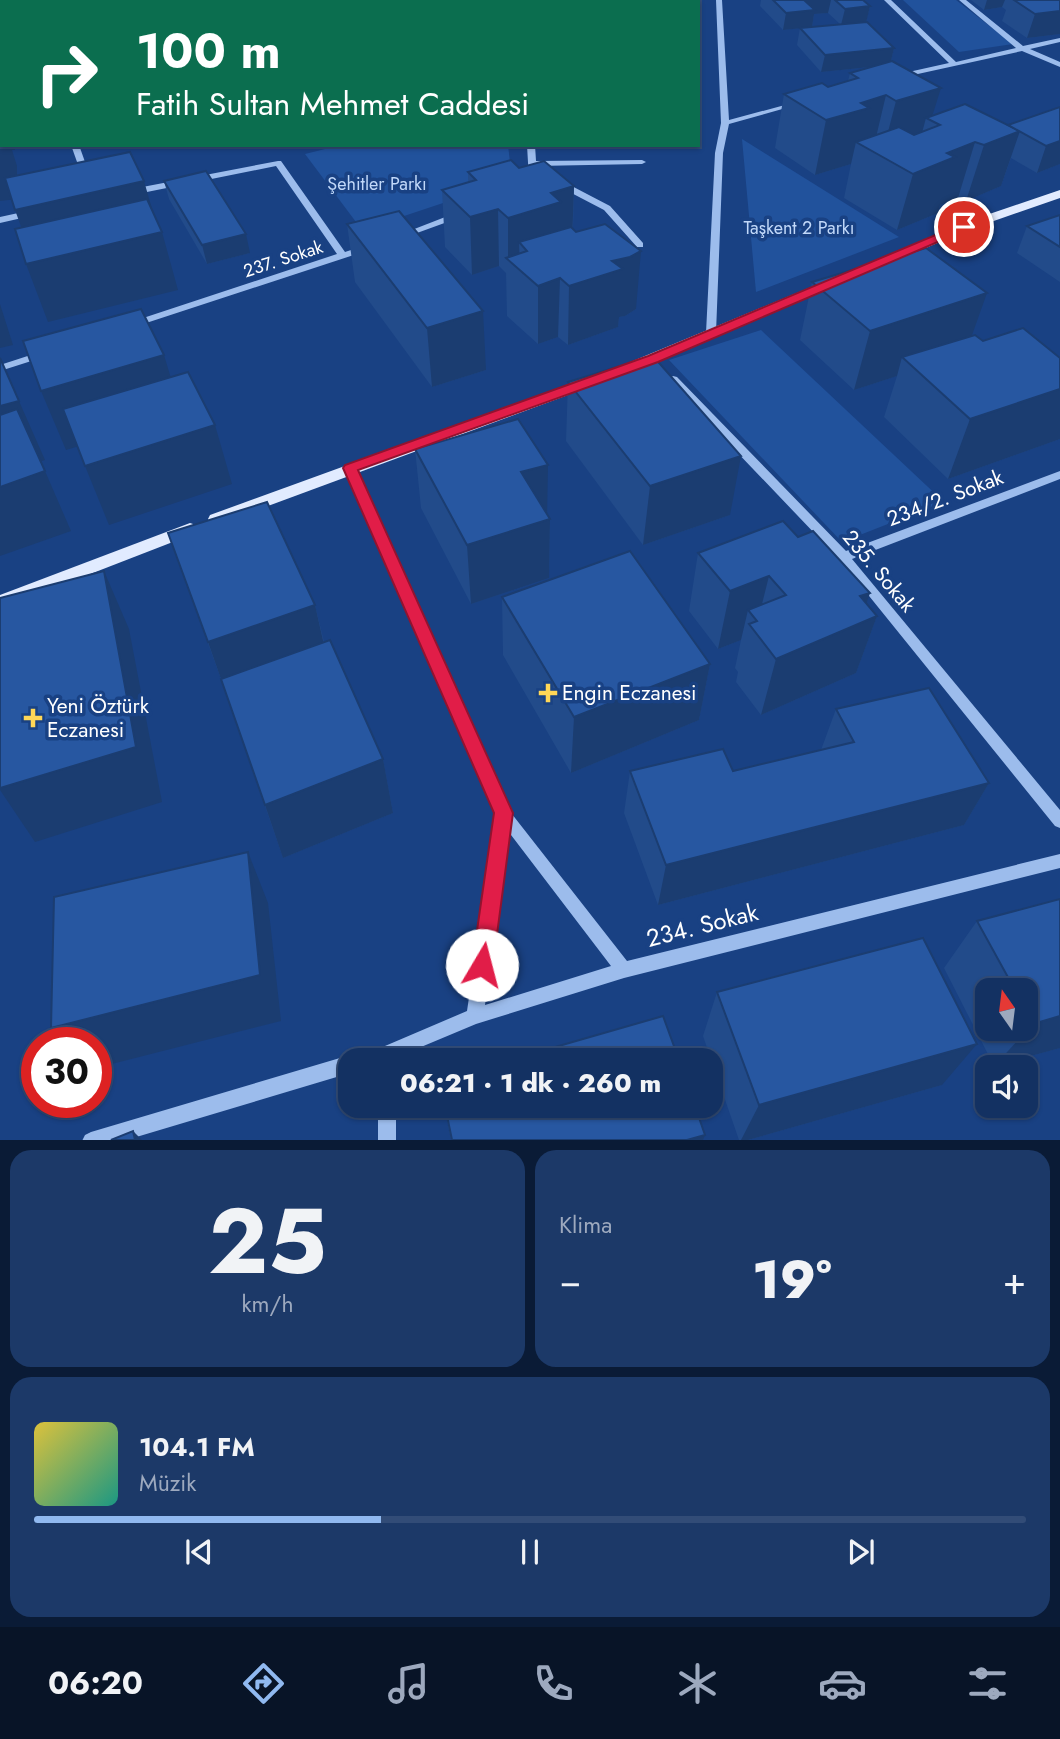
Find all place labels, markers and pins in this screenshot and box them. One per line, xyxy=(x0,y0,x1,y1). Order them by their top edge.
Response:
pin xyxy=(934,197,994,257)
place label: Engin Eczanesi xyxy=(562,678,696,708)
marker: Engin Eczanesi xyxy=(540,685,556,701)
place label: Yeni Öztürk Eczanesi xyxy=(47,691,150,745)
marker: Yeni Öztürk Eczanesi xyxy=(25,710,41,726)

